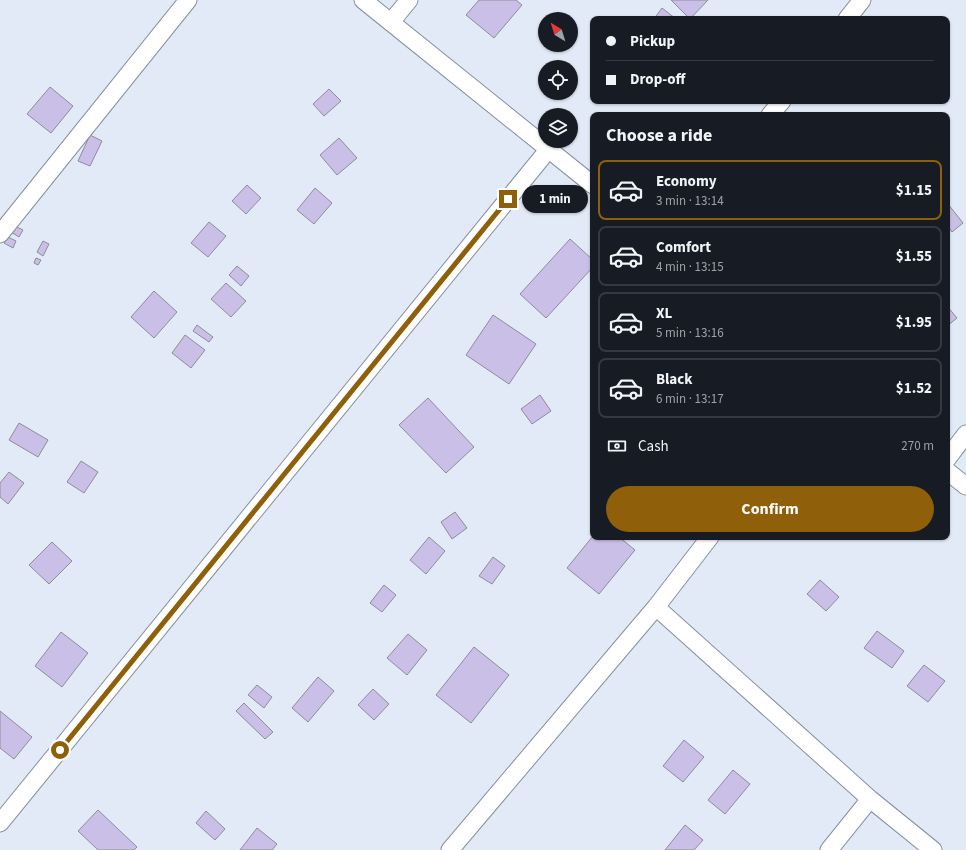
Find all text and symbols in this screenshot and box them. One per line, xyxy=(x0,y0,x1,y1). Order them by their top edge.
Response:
north arrow xyxy=(538,12,578,52)
map controls xyxy=(538,12,578,148)
text: Pickup xyxy=(630,31,675,52)
button: locate xyxy=(538,60,578,100)
text: Drop-off xyxy=(630,69,685,90)
button: layers xyxy=(538,108,578,148)
text: Choose a ride xyxy=(606,123,712,148)
text: Economy xyxy=(656,171,717,192)
icon: car xyxy=(608,172,644,208)
text: $1.15 xyxy=(896,180,932,201)
callout: 1 min xyxy=(522,185,588,213)
route end xyxy=(499,190,517,208)
text: 1 min xyxy=(539,190,571,208)
text: 3 min · 13:14 xyxy=(656,192,724,210)
text: Comfort xyxy=(656,237,711,258)
icon: car xyxy=(608,238,644,274)
text: $1.55 xyxy=(896,246,932,267)
text: 4 min · 13:15 xyxy=(656,258,724,276)
text: XL xyxy=(656,303,672,324)
icon: car xyxy=(608,304,644,340)
text: $1.95 xyxy=(896,312,932,333)
text: 5 min · 13:16 xyxy=(656,324,724,342)
text: Black xyxy=(656,369,693,390)
icon: car xyxy=(608,370,644,406)
text: $1.52 xyxy=(896,378,932,399)
text: 6 min · 13:17 xyxy=(656,390,724,408)
icon: cash xyxy=(606,435,628,457)
text: Cash xyxy=(638,436,669,457)
text: 270 m xyxy=(901,437,934,455)
button: Confirm xyxy=(606,486,934,532)
route start xyxy=(51,741,69,759)

